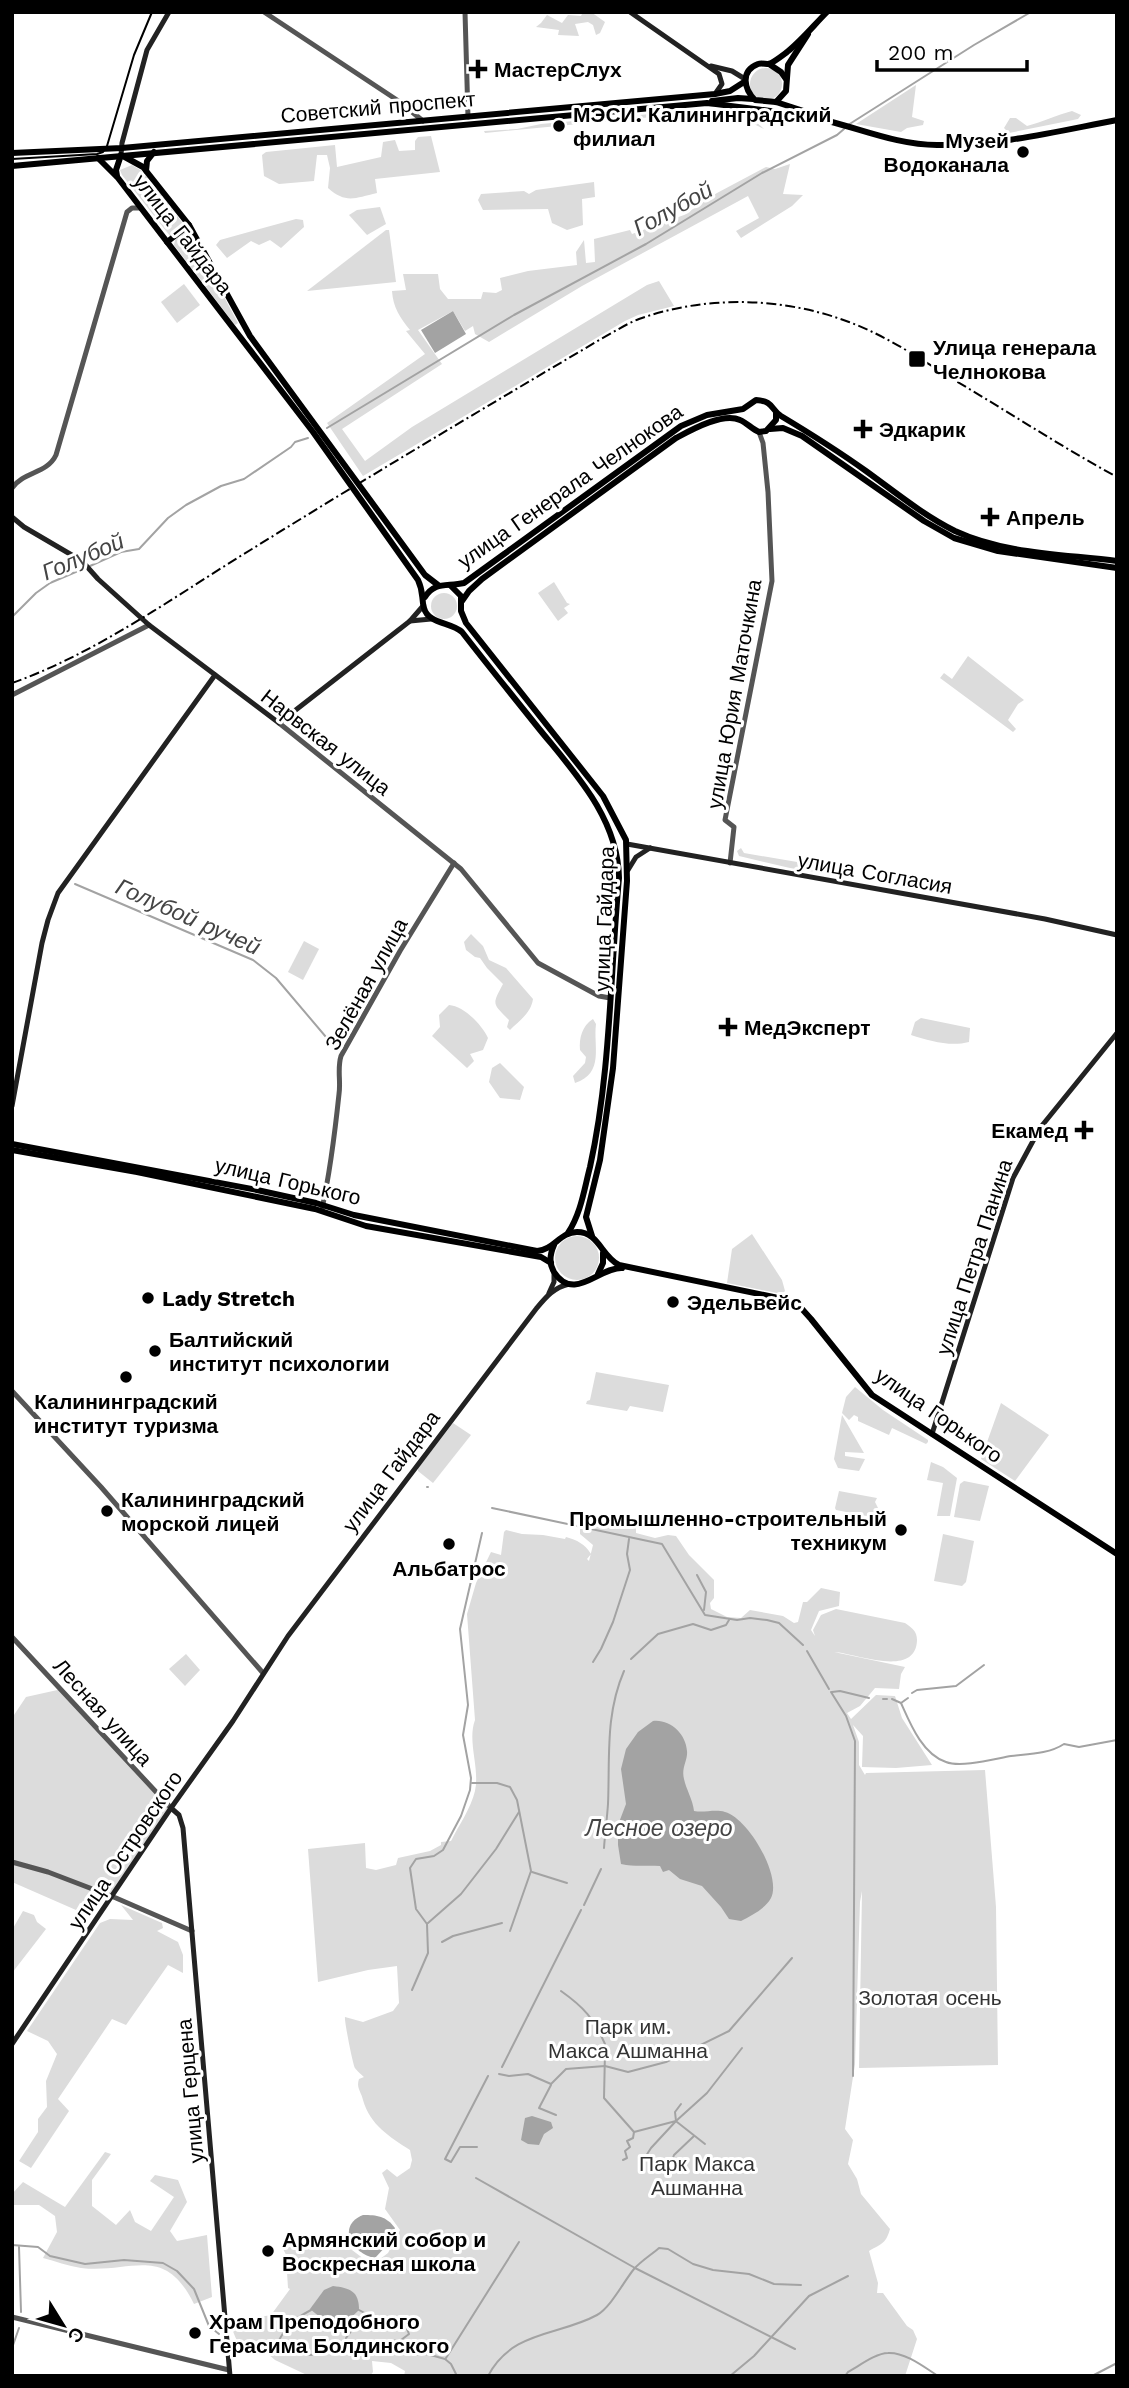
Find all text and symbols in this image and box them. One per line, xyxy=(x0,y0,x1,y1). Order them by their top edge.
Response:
scale bar xyxy=(877,28,1028,72)
text: 200 m xyxy=(888,40,954,65)
place label: МастерСлух xyxy=(494,57,622,82)
marker: МастерСлух xyxy=(468,59,488,79)
street label: Советский проспект xyxy=(279,86,477,128)
place label: МЭСИ. Калининградский филиал xyxy=(573,102,831,151)
marker: МЭСИ. Калининградский филиал xyxy=(551,118,567,134)
place label: Музей Водоканала xyxy=(884,128,1009,177)
marker: Музей Водоканала xyxy=(1015,144,1031,160)
street label: улица Гайдара xyxy=(128,169,238,299)
water label: Голубой xyxy=(629,176,718,242)
place label: Улица генерала Челнокова xyxy=(933,335,1096,384)
marker: Улица генерала Челнокова xyxy=(907,349,927,369)
street label: улица Генерала Челнокова xyxy=(453,399,687,573)
place label: Эдкарик xyxy=(879,417,966,442)
marker: Эдкарик xyxy=(853,419,873,439)
place label: Апрель xyxy=(1006,505,1085,530)
marker: Апрель xyxy=(980,507,1000,527)
water label: Голубой xyxy=(38,528,128,586)
street label: улица Юрия Маточкина xyxy=(701,577,767,811)
street label: Нарвская улица xyxy=(256,684,396,801)
street label: улица Гайдара xyxy=(589,845,619,992)
street label: улица Согласия xyxy=(796,847,954,899)
water label: Голубой ручей xyxy=(111,873,265,961)
street label: Зелёная улица xyxy=(319,913,413,1054)
place label: МедЭксперт xyxy=(744,1015,871,1040)
marker: МедЭксперт xyxy=(718,1017,738,1037)
place label: Екамед xyxy=(991,1118,1068,1143)
marker: Екамед xyxy=(1074,1120,1094,1140)
street label: улица Горького xyxy=(213,1152,363,1210)
street label: улица Петра Панина xyxy=(931,1156,1018,1358)
place label: Lady Stretch xyxy=(162,1286,295,1311)
marker: Lady Stretch xyxy=(140,1290,156,1306)
place label: Эдельвейс xyxy=(687,1290,802,1315)
marker: Эдельвейс xyxy=(665,1294,681,1310)
place label: Балтийский институт психологии xyxy=(169,1327,390,1376)
marker: Балтийский институт психологии xyxy=(147,1343,163,1359)
street label: улица Горького xyxy=(871,1362,1007,1468)
marker: Калининградский институт туризма xyxy=(118,1369,134,1385)
place label: Калининградский институт туризма xyxy=(34,1389,218,1438)
street label: улица Гайдара xyxy=(337,1405,445,1537)
place label: Калининградский морской лицей xyxy=(121,1487,305,1536)
marker: Калининградский морской лицей xyxy=(99,1503,115,1519)
place label: Промышленно-строительный техникум xyxy=(569,1506,887,1555)
marker: Промышленно-строительный техникум xyxy=(893,1522,909,1538)
marker: Альбатрос xyxy=(441,1536,457,1552)
place label: Альбатрос xyxy=(392,1556,506,1581)
street label: Лесная улица xyxy=(48,1653,158,1771)
street label: улица Островского xyxy=(63,1766,187,1934)
water label: Лесное озеро xyxy=(583,1815,733,1842)
park label: Золотая осень xyxy=(858,1985,1002,2010)
park label: Парк им. Макса Ашманна xyxy=(548,2014,708,2063)
street label: улица Герцена xyxy=(171,2017,209,2164)
park label: Парк Макса Ашманна xyxy=(639,2151,755,2200)
place label: Армянский собор и Воскресная школа xyxy=(282,2227,486,2276)
marker: Армянский собор и Воскресная школа xyxy=(260,2243,276,2259)
north arrow xyxy=(28,2290,98,2360)
place label: Храм Преподобного Герасима Болдинского xyxy=(209,2309,449,2358)
text: С xyxy=(63,2323,89,2348)
marker: Храм Преподобного Герасима Болдинского xyxy=(187,2325,203,2341)

